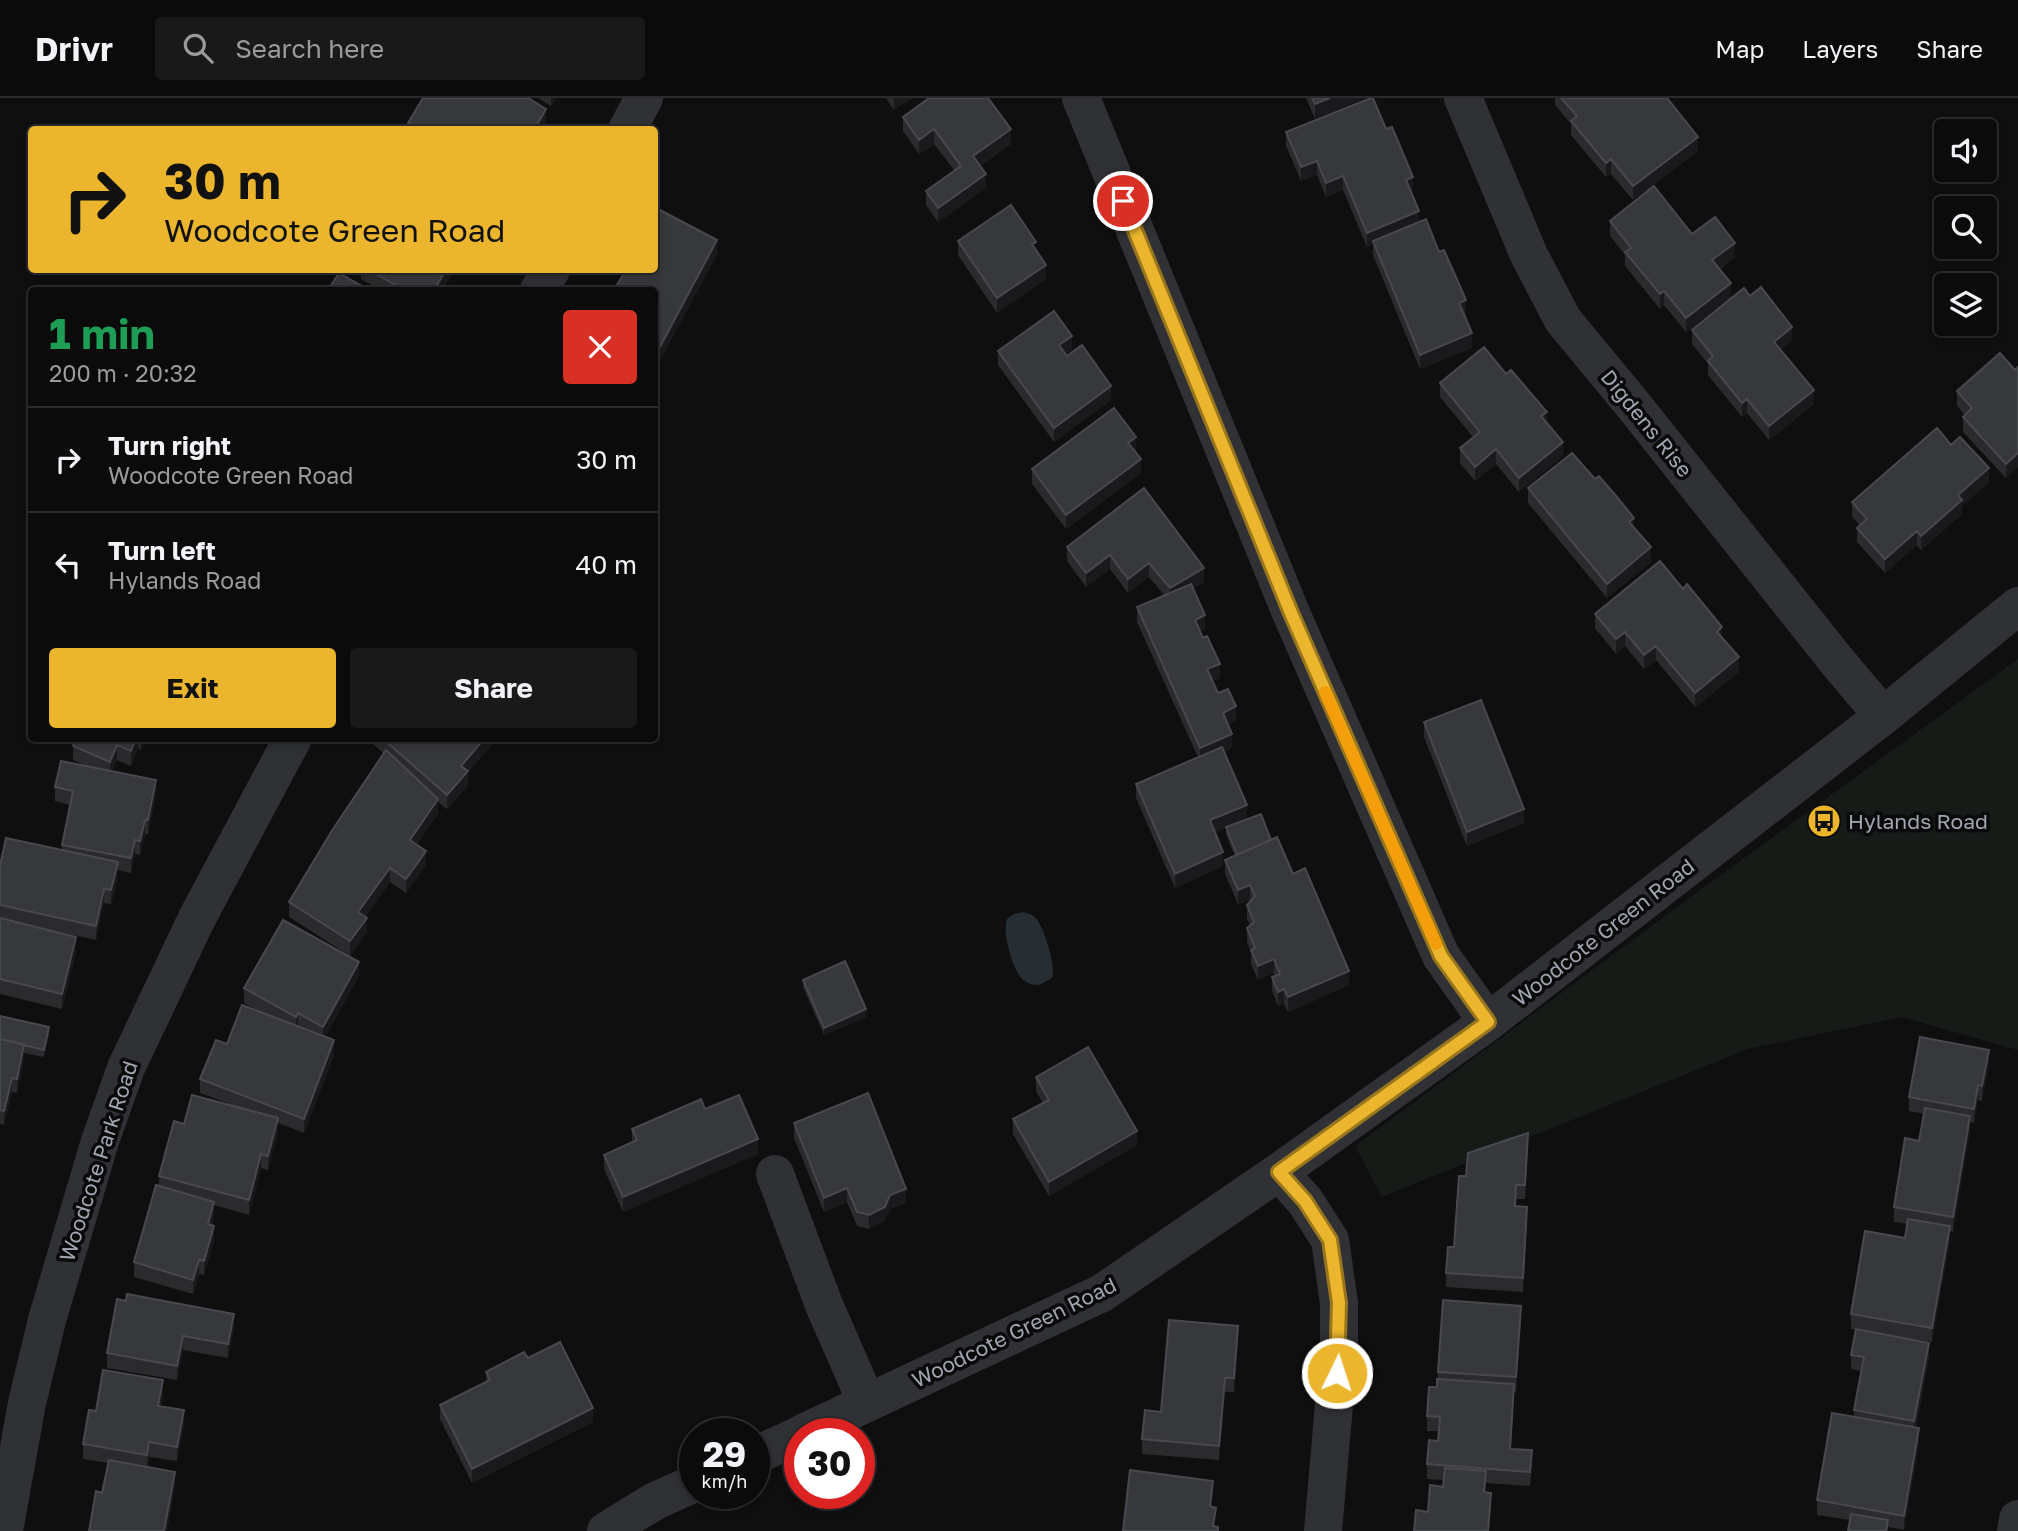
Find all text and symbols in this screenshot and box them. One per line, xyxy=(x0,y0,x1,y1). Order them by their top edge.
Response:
search box xyxy=(155,17,645,80)
text: Drivr xyxy=(35,29,113,68)
icon: search xyxy=(179,29,217,67)
text: Search here xyxy=(235,33,384,64)
text: Map xyxy=(1715,34,1764,63)
text: Layers xyxy=(1802,34,1878,63)
text: Share xyxy=(1916,34,1983,63)
map controls xyxy=(1934,119,1997,336)
button: sound xyxy=(1934,119,1997,182)
text: 30 m xyxy=(164,151,281,210)
icon: right xyxy=(49,154,140,245)
pin xyxy=(1093,171,1153,231)
icon: arrive xyxy=(1104,182,1142,220)
button: search xyxy=(1934,196,1997,259)
text: Woodcote Green Road xyxy=(164,211,505,249)
button: layers xyxy=(1934,273,1997,336)
text: 1 min xyxy=(49,308,155,358)
button: close xyxy=(563,310,637,384)
text: 200 m · 20:32 xyxy=(49,359,197,387)
street label: Digdens Rise xyxy=(1596,364,1698,482)
text: Turn right xyxy=(108,430,231,461)
icon: right xyxy=(49,441,87,479)
text: 30 m xyxy=(576,444,637,475)
text: Woodcote Green Road xyxy=(108,461,353,489)
text: Turn left xyxy=(108,535,216,566)
icon: left xyxy=(49,546,87,584)
text: 40 m xyxy=(576,549,637,580)
text: Hylands Road xyxy=(108,566,261,594)
button: Exit xyxy=(49,648,336,728)
button: Share xyxy=(350,648,637,728)
bus stop icon: Hylands Road xyxy=(1805,802,1843,840)
place label: Hylands Road xyxy=(1848,808,1988,834)
street label: Woodcote Green Road xyxy=(1507,853,1699,1011)
street label: Woodcote Park Road xyxy=(53,1057,143,1265)
street label: Woodcote Green Road xyxy=(908,1271,1120,1393)
position arrow xyxy=(1300,1336,1374,1410)
speed limit sign: 30 xyxy=(784,1418,875,1509)
text: 29 xyxy=(703,1433,746,1475)
text: km/h xyxy=(702,1470,747,1492)

